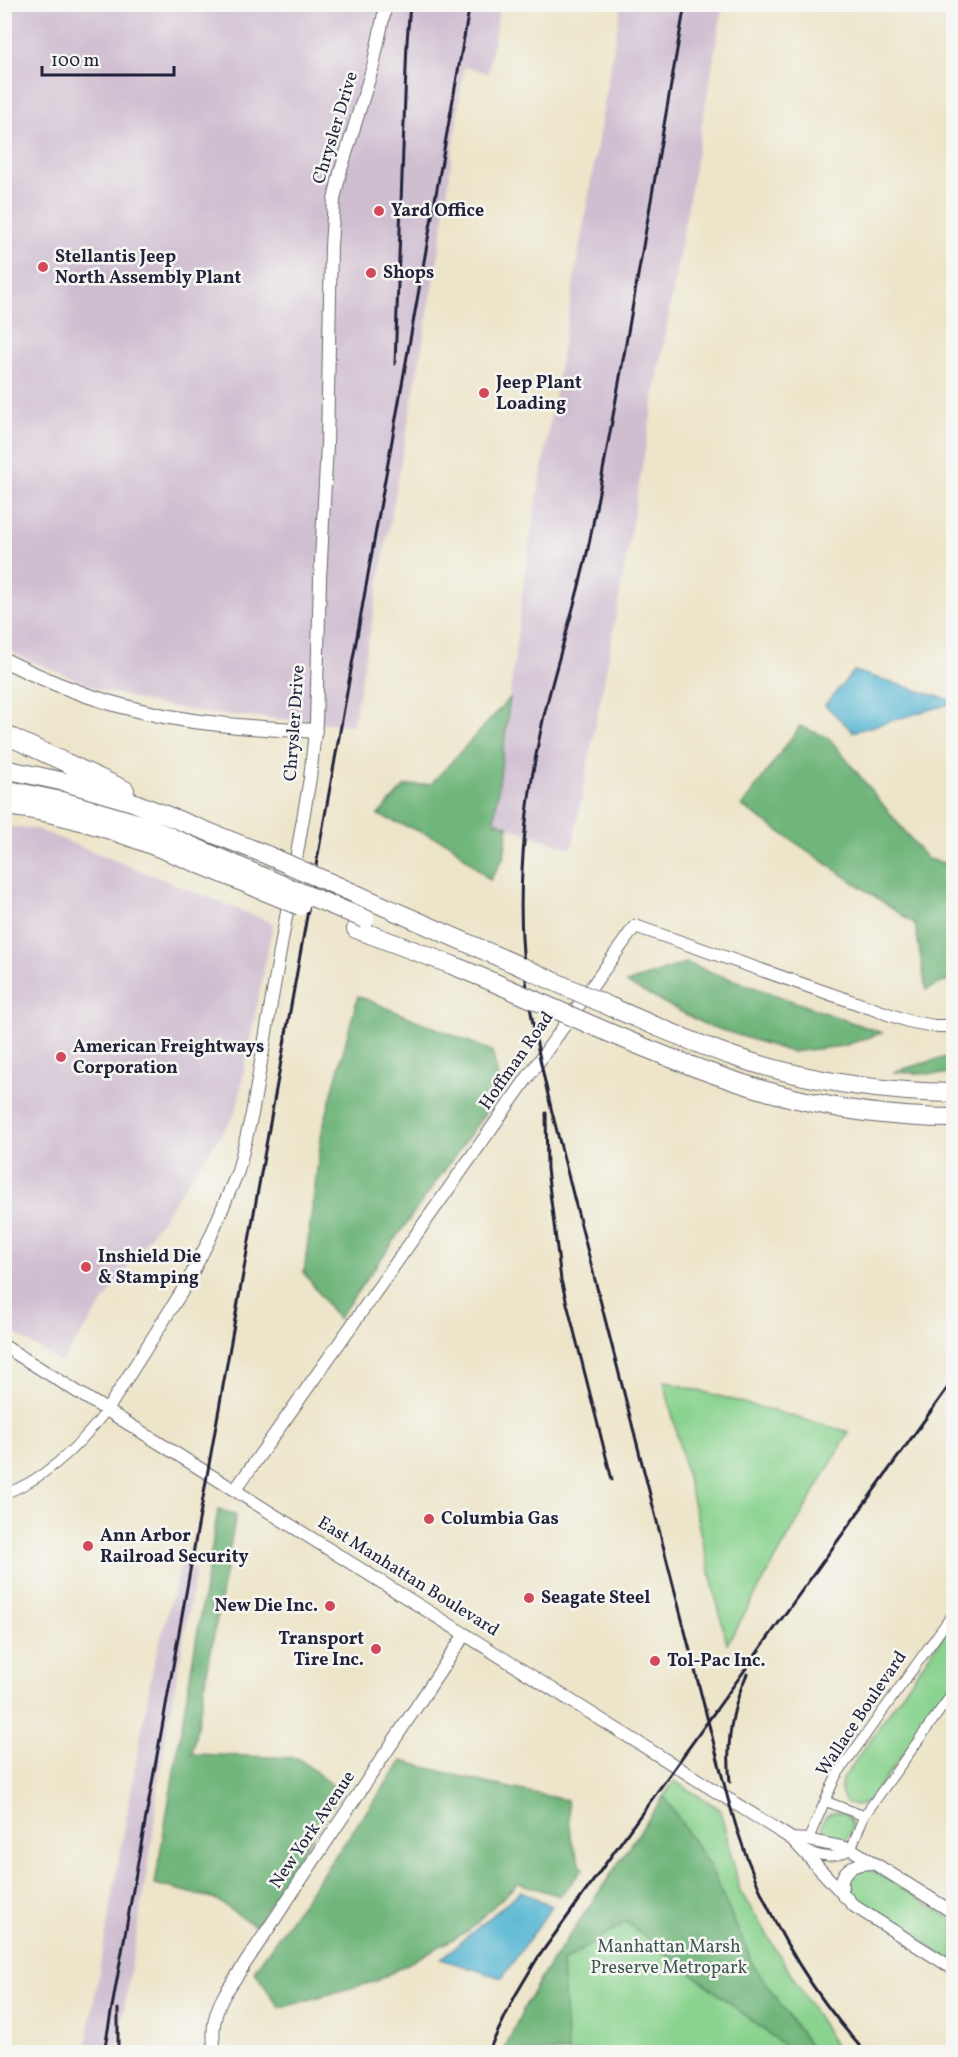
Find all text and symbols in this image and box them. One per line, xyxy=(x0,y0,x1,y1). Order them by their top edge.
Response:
scale bar xyxy=(42,39,174,77)
text: 100 m xyxy=(51,49,100,74)
street label: Chrysler Drive xyxy=(307,69,365,187)
place label: Yard Office xyxy=(391,199,484,224)
marker: Yard Office xyxy=(372,204,386,218)
place label: Stellantis Jeep North Assembly Plant xyxy=(55,245,241,291)
marker: Stellantis Jeep North Assembly Plant xyxy=(36,260,50,274)
place label: Shops xyxy=(383,261,434,286)
marker: Shops xyxy=(364,266,378,280)
place label: Jeep Plant Loading xyxy=(495,371,582,417)
marker: Jeep Plant Loading xyxy=(477,386,491,400)
street label: Chrysler Drive xyxy=(278,664,312,782)
street label: Hoffman Road xyxy=(474,1007,560,1115)
place label: American Freightways Corporation xyxy=(73,1035,264,1081)
marker: American Freightways Corporation xyxy=(54,1050,68,1064)
place label: Inshield Die & Stamping xyxy=(98,1245,201,1291)
marker: Inshield Die & Stamping xyxy=(79,1260,93,1274)
place label: Columbia Gas xyxy=(441,1507,559,1532)
street label: East Manhattan Boulevard xyxy=(312,1511,504,1643)
marker: Columbia Gas xyxy=(422,1512,436,1526)
place label: Ann Arbor Railroad Security xyxy=(100,1524,249,1570)
marker: Ann Arbor Railroad Security xyxy=(81,1539,95,1553)
place label: Seagate Steel xyxy=(541,1586,650,1611)
marker: Seagate Steel xyxy=(522,1591,536,1605)
place label: New Die Inc. xyxy=(214,1594,318,1619)
marker: New Die Inc. xyxy=(323,1599,337,1613)
place label: Transport Tire Inc. xyxy=(278,1627,364,1673)
marker: Transport Tire Inc. xyxy=(369,1642,383,1656)
street label: Wallace Boulevard xyxy=(811,1646,913,1782)
place label: Tol-Pac Inc. xyxy=(667,1649,766,1674)
marker: Tol-Pac Inc. xyxy=(648,1654,662,1668)
street label: New York Avenue xyxy=(264,1766,362,1894)
park label: Manhattan Marsh Preserve Metropark xyxy=(591,1935,748,1981)

